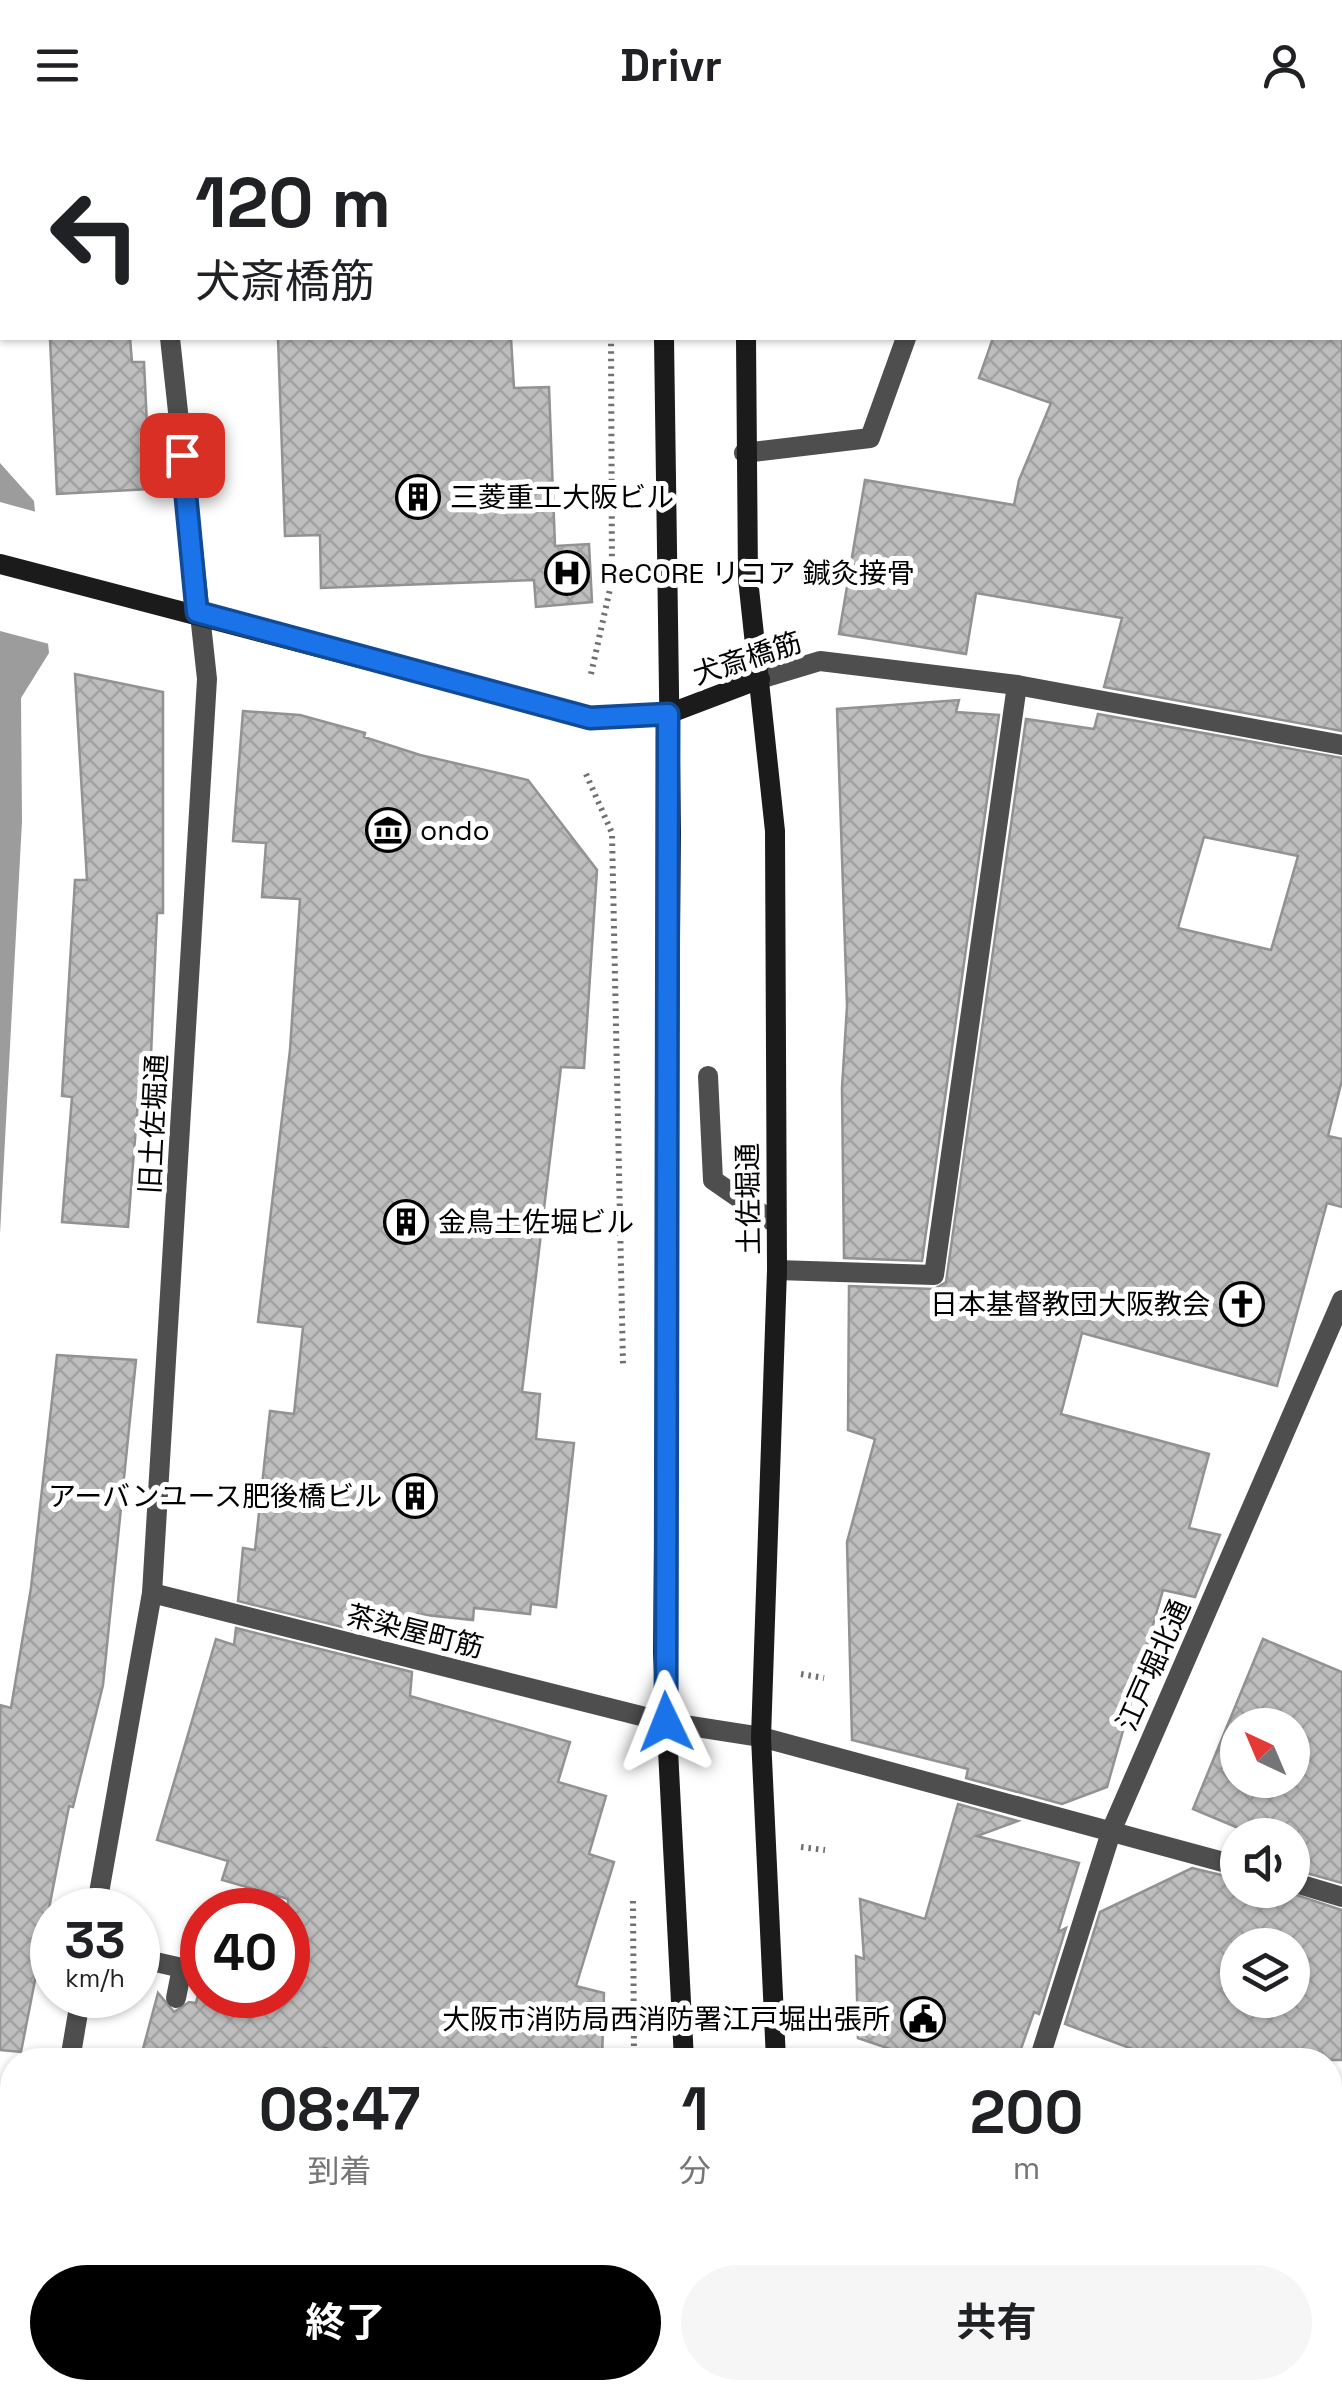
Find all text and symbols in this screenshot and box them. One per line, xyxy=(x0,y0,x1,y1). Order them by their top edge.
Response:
text: Drivr xyxy=(620,37,722,94)
icon: menu xyxy=(30,38,85,93)
icon: person xyxy=(1257,38,1312,93)
text: 120 m xyxy=(195,158,391,247)
icon: left xyxy=(30,170,160,300)
text: 犬斎橋筋 xyxy=(195,253,375,310)
pin xyxy=(140,413,225,498)
icon: arrive xyxy=(155,428,210,483)
building icon: 三菱重工大阪ビル xyxy=(395,474,441,520)
place label: 三菱重工大阪ビル xyxy=(450,479,674,515)
hospital icon: ReCORE リコア 鍼灸接骨 xyxy=(544,550,590,596)
place label: ReCORE リコア 鍼灸接骨 xyxy=(600,555,915,591)
street label: 犬斎橋筋 xyxy=(688,624,806,692)
museum icon: ondo xyxy=(365,807,411,853)
place label: ondo xyxy=(420,812,490,848)
street label: 旧土佐堀通 xyxy=(131,1053,175,1195)
street label: 土佐堀通 xyxy=(729,1143,767,1255)
building icon: 金鳥土佐堀ビル xyxy=(383,1199,429,1245)
place label: 金鳥土佐堀ビル xyxy=(438,1204,634,1240)
church icon: 日本基督教団大阪教会 xyxy=(1219,1281,1265,1327)
place label: 日本基督教団大阪教会 xyxy=(930,1286,1210,1322)
building icon: アーバンユース肥後橋ビル xyxy=(392,1473,438,1519)
place label: アーバンユース肥後橋ビル xyxy=(48,1478,382,1514)
street label: 江戸堀北通 xyxy=(1108,1594,1198,1736)
street label: 茶染屋町筋 xyxy=(343,1597,487,1665)
position arrow xyxy=(614,1670,718,1774)
north arrow xyxy=(1220,1708,1310,1798)
map controls xyxy=(1220,1708,1310,2018)
button: sound xyxy=(1220,1818,1310,1908)
speed limit sign: 40 xyxy=(180,1888,310,2018)
text: 33 xyxy=(65,1909,125,1973)
button: layers xyxy=(1220,1928,1310,2018)
text: km/h xyxy=(65,1962,125,1994)
public building icon: 大阪市消防局西消防署江戸堀出張所 xyxy=(900,1996,946,2042)
place label: 大阪市消防局西消防署江戸堀出張所 xyxy=(442,2001,890,2037)
text: 08:47 xyxy=(259,2071,420,2148)
text: 1 xyxy=(682,2071,709,2148)
text: 200 xyxy=(970,2074,1083,2151)
text: m xyxy=(1013,2148,1040,2188)
text: 到着 xyxy=(308,2151,372,2191)
text: 分 xyxy=(679,2151,711,2191)
button: 終了 xyxy=(30,2265,661,2380)
button: 共有 xyxy=(681,2265,1312,2380)

